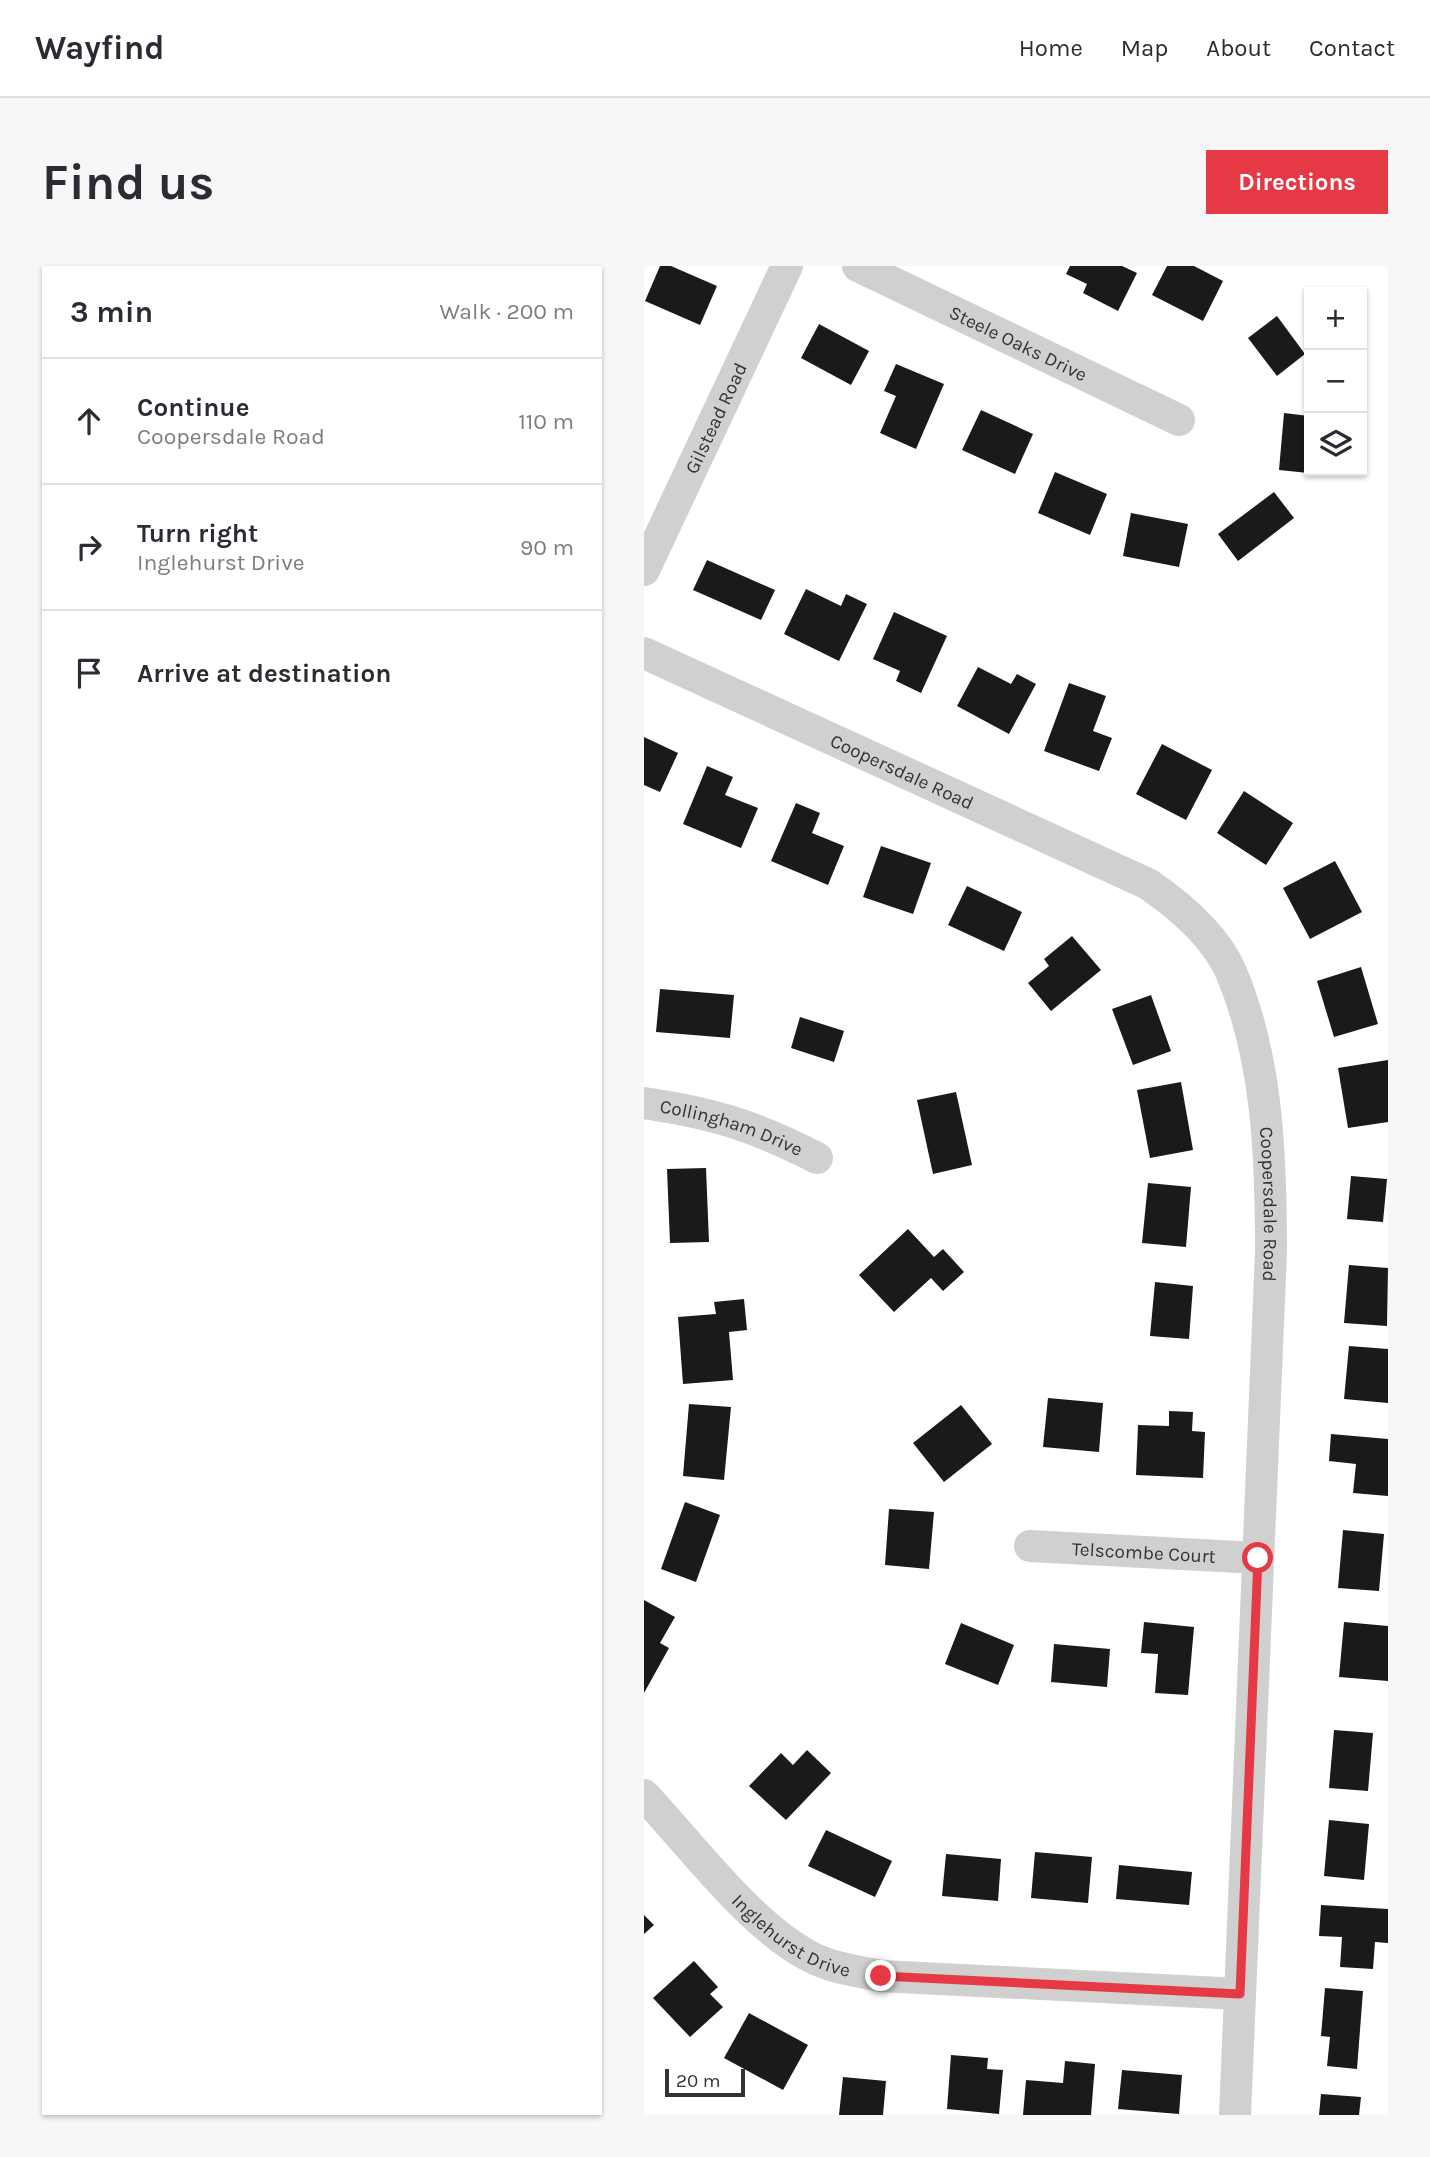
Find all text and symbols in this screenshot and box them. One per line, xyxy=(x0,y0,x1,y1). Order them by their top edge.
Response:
text: Wayfind xyxy=(35,29,165,67)
text: Home xyxy=(1019,34,1083,62)
text: Map xyxy=(1121,34,1168,62)
text: About xyxy=(1206,34,1271,62)
text: Contact xyxy=(1309,34,1395,62)
button: Directions xyxy=(1206,150,1388,214)
text: Find us xyxy=(42,154,214,211)
map controls xyxy=(1304,287,1367,476)
button: + xyxy=(1304,287,1367,350)
text: 3 min xyxy=(70,294,153,330)
text: Walk · 200 m xyxy=(439,298,574,325)
street label: Steele Oaks Drive xyxy=(946,301,1091,386)
button: − xyxy=(1304,350,1367,413)
street label: Gilstead Road xyxy=(681,359,752,477)
text: Continue xyxy=(137,392,249,423)
icon: ahead xyxy=(70,402,108,440)
text: 110 m xyxy=(518,408,574,435)
button: layers xyxy=(1304,413,1367,476)
text: Coopersdale Road xyxy=(137,423,325,450)
text: Turn right xyxy=(137,518,258,549)
icon: right xyxy=(70,528,108,566)
text: 90 m xyxy=(520,534,574,561)
text: Inglehurst Drive xyxy=(137,549,305,576)
icon: arrive xyxy=(70,654,108,692)
text: Arrive at destination xyxy=(137,658,391,689)
street label: Coopersdale Road xyxy=(827,730,977,815)
street label: Collingham Drive xyxy=(658,1096,806,1161)
street label: Coopersdale Road xyxy=(1255,1126,1281,1282)
street label: Telscombe Court xyxy=(1071,1538,1216,1568)
route start xyxy=(1242,1542,1273,1573)
street label: Inglehurst Drive xyxy=(727,1890,852,1982)
route end xyxy=(865,1960,896,1991)
scale bar xyxy=(665,2066,746,2098)
text: 20 m xyxy=(676,2070,721,2092)

